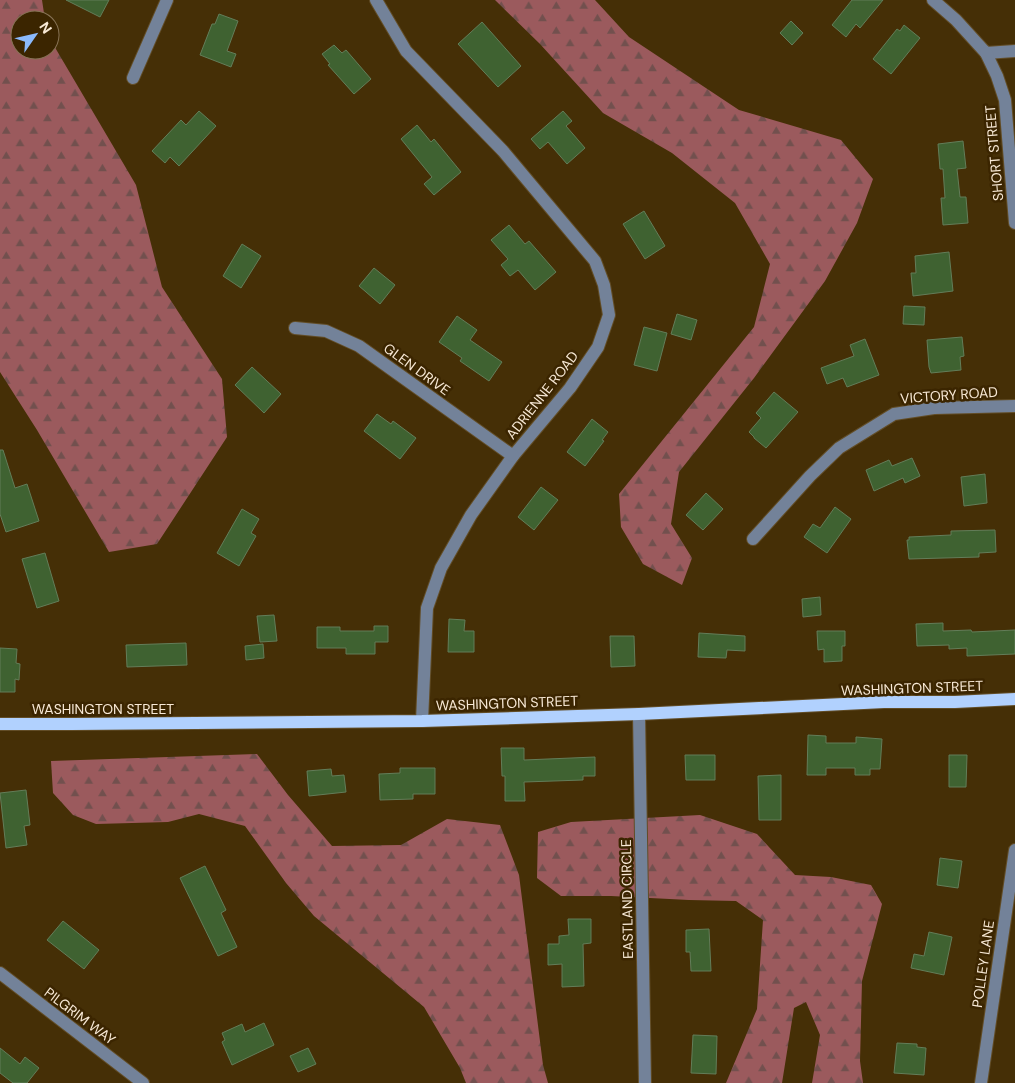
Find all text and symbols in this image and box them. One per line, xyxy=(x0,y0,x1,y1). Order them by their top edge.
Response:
north arrow xyxy=(10,10,60,60)
text: N xyxy=(35,18,56,37)
street label: SHORT STREET xyxy=(981,104,1007,202)
street label: GLEN DRIVE xyxy=(380,339,454,399)
street label: ADRIENNE ROAD xyxy=(502,347,582,443)
street label: VICTORY ROAD xyxy=(900,383,998,407)
street label: WASHINGTON STREET xyxy=(841,677,984,699)
street label: WASHINGTON STREET xyxy=(436,692,579,714)
street label: WASHINGTON STREET xyxy=(32,700,174,718)
street label: EASTLAND CIRCLE xyxy=(617,839,637,959)
street label: POLLEY LANE xyxy=(968,919,998,1009)
street label: PILGRIM WAY xyxy=(41,983,119,1049)

